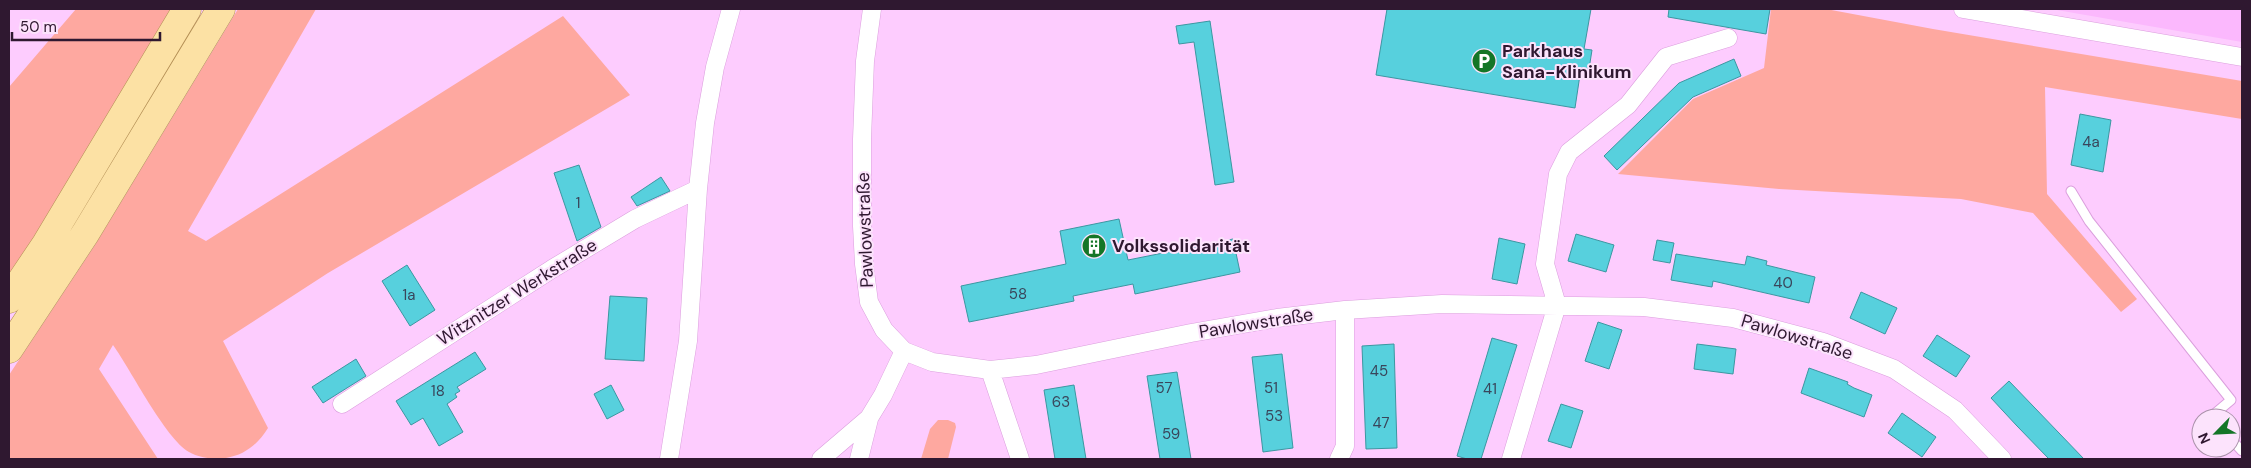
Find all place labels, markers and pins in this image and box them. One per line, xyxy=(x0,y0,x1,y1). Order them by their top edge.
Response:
place label: Parkhaus Sana-Klinikum xyxy=(1502,39,1631,84)
parking icon: Parkhaus Sana-Klinikum xyxy=(1471,48,1497,74)
building icon: Volkssolidarität xyxy=(1081,233,1107,259)
place label: Volkssolidarität xyxy=(1112,234,1250,258)

